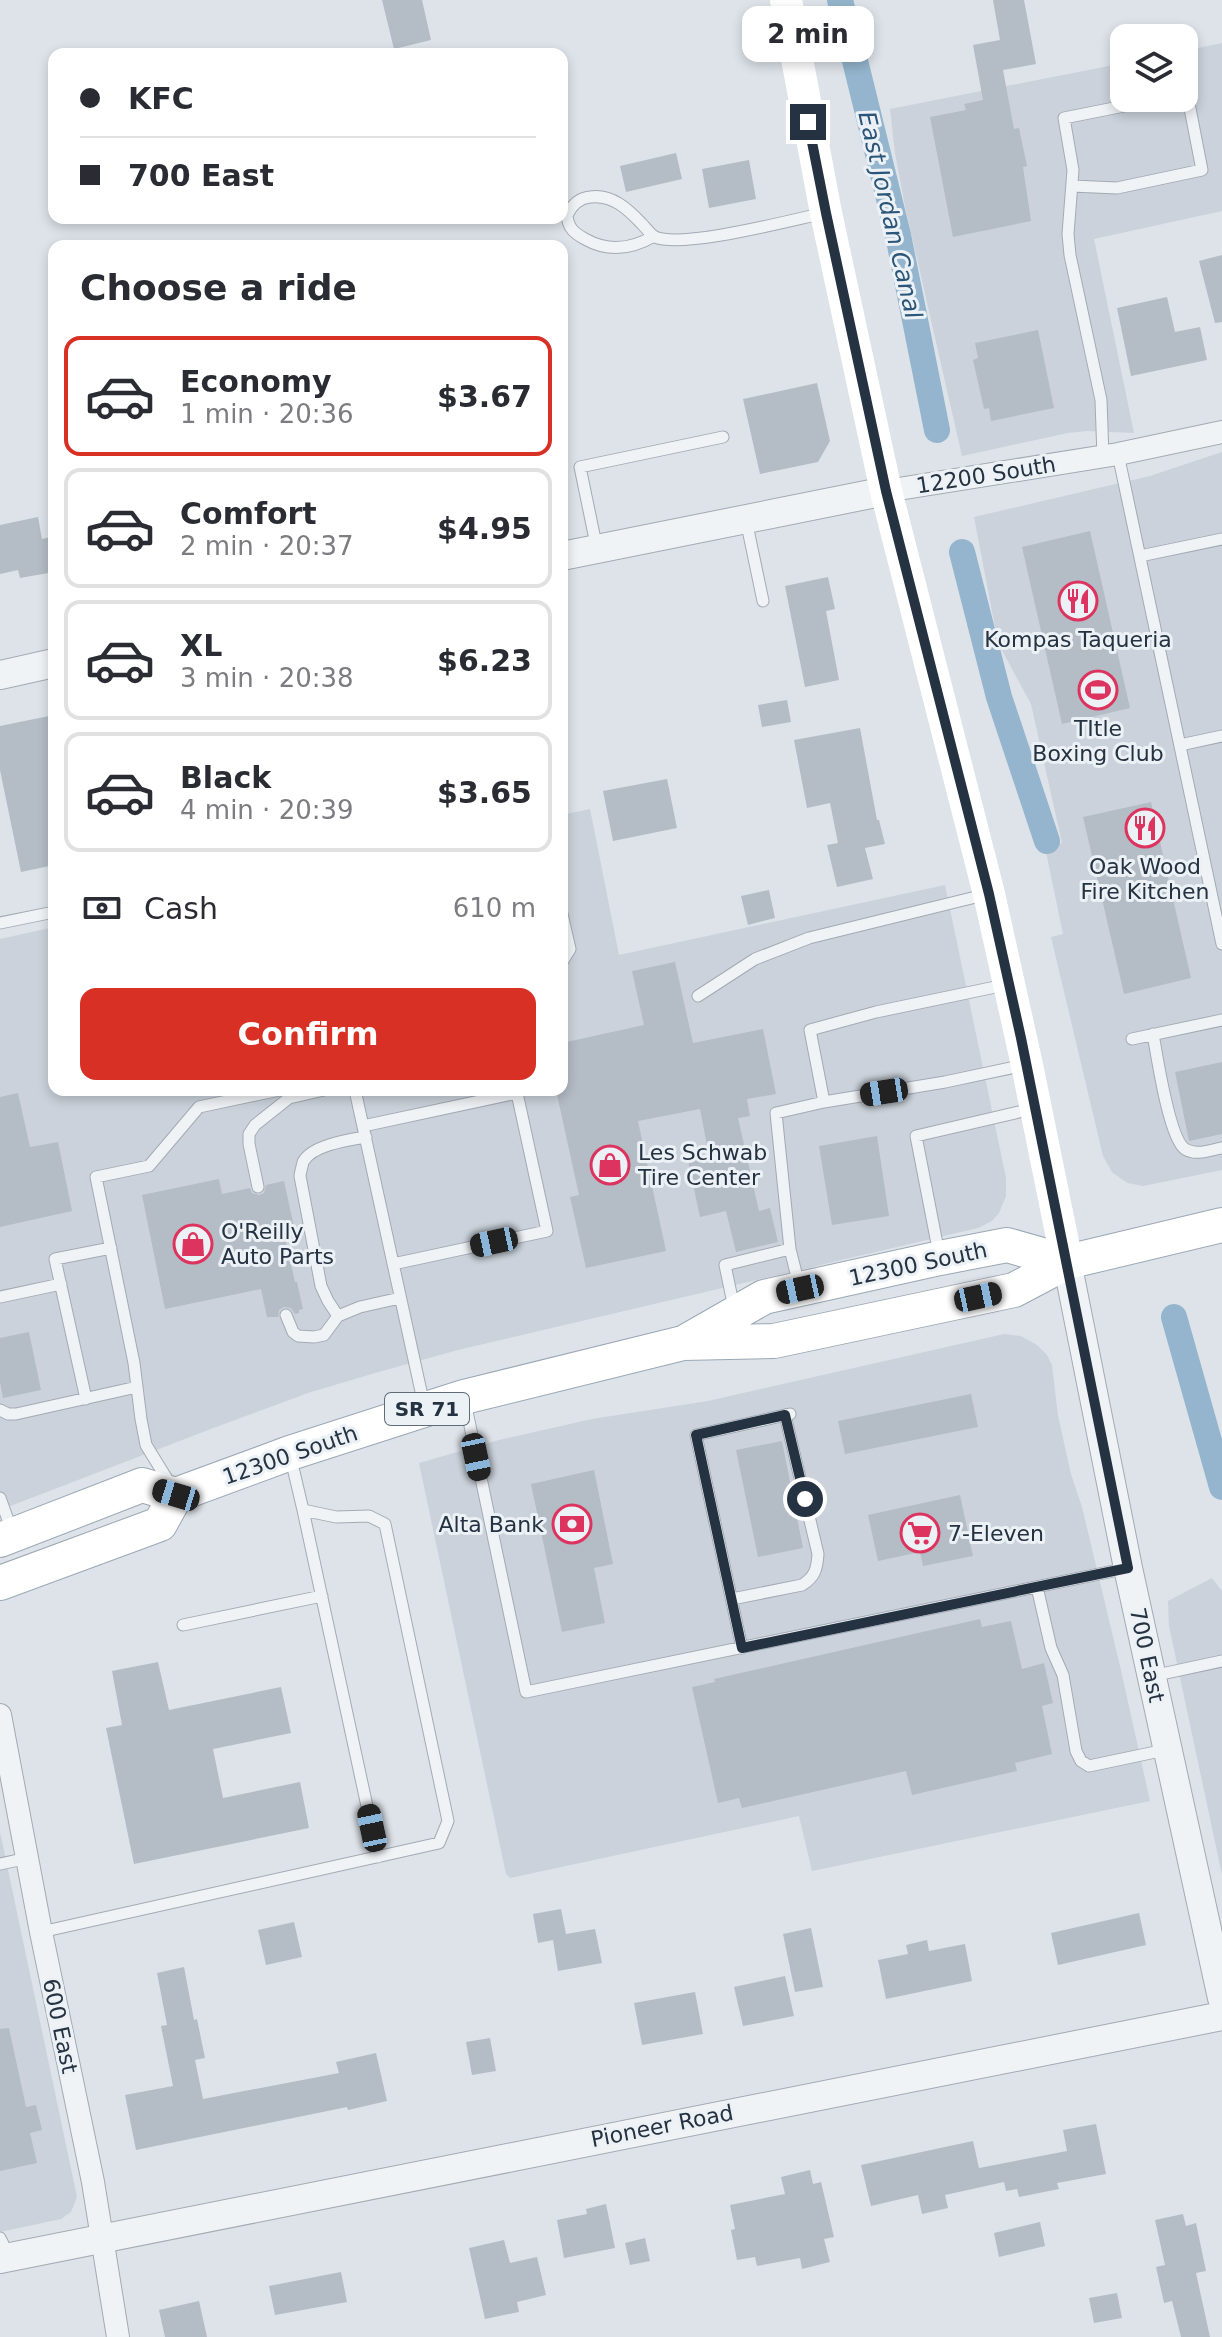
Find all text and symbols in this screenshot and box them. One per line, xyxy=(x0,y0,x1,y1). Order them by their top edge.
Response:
callout: 2 min xyxy=(742,6,874,62)
text: 2 min xyxy=(767,19,849,49)
map controls xyxy=(1110,24,1198,112)
button: layers xyxy=(1110,24,1198,112)
text: KFC xyxy=(128,81,194,116)
route end xyxy=(790,104,826,140)
water label: East Jordan Canal xyxy=(853,109,928,322)
text: 700 East xyxy=(128,158,274,193)
text: Choose a ride xyxy=(80,267,357,308)
icon: car xyxy=(84,360,156,432)
text: Economy xyxy=(180,364,332,399)
text: $3.67 xyxy=(437,379,532,414)
text: 1 min · 20:36 xyxy=(180,399,354,429)
street label: 12200 South xyxy=(914,452,1058,498)
icon: car xyxy=(84,492,156,564)
text: Comfort xyxy=(180,496,317,531)
text: $4.95 xyxy=(437,511,532,546)
text: 2 min · 20:37 xyxy=(180,531,354,561)
restaurant icon: Kompas Taqueria xyxy=(1057,580,1099,622)
icon: car xyxy=(84,624,156,696)
place label: Kompas Taqueria xyxy=(984,627,1172,652)
text: XL xyxy=(180,628,222,663)
text: $6.23 xyxy=(437,643,532,678)
text: 3 min · 20:38 xyxy=(180,663,354,693)
sports icon: TItle Boxing Club xyxy=(1077,669,1119,711)
place label: TItle Boxing Club xyxy=(1032,716,1164,766)
icon: car xyxy=(84,756,156,828)
text: Black xyxy=(180,760,271,795)
text: $3.65 xyxy=(437,775,532,810)
text: 4 min · 20:39 xyxy=(180,795,354,825)
restaurant icon: Oak Wood Fire Kitchen xyxy=(1124,807,1166,849)
place label: Oak Wood Fire Kitchen xyxy=(1081,854,1209,904)
icon: cash xyxy=(80,886,124,930)
text: Cash xyxy=(144,891,218,926)
text: 610 m xyxy=(453,893,536,923)
button: Confirm xyxy=(80,988,536,1080)
car xyxy=(858,1076,910,1108)
place label: Les Schwab Tire Center xyxy=(637,1140,767,1190)
shop icon: Les Schwab Tire Center xyxy=(589,1144,631,1186)
place label: O'Reilly Auto Parts xyxy=(221,1219,334,1269)
shop icon: O'Reilly Auto Parts xyxy=(172,1223,214,1265)
car xyxy=(468,1225,520,1259)
street label: 12300 South xyxy=(846,1237,990,1291)
car xyxy=(774,1272,826,1306)
car xyxy=(952,1280,1004,1314)
road number: SR 71 xyxy=(385,1393,469,1425)
street label: 12300 South xyxy=(219,1420,361,1490)
car xyxy=(459,1431,493,1483)
car xyxy=(150,1477,202,1513)
route start xyxy=(787,1481,823,1517)
bank icon: Alta Bank xyxy=(551,1503,593,1545)
place label: Alta Bank xyxy=(438,1512,544,1537)
supermarket icon: 7-Eleven xyxy=(899,1512,941,1554)
place label: 7-Eleven xyxy=(948,1521,1044,1546)
street label: 700 East xyxy=(1125,1605,1169,1705)
car xyxy=(355,1802,389,1854)
street label: 600 East xyxy=(38,1976,82,2076)
street label: Pioneer Road xyxy=(589,2100,735,2152)

